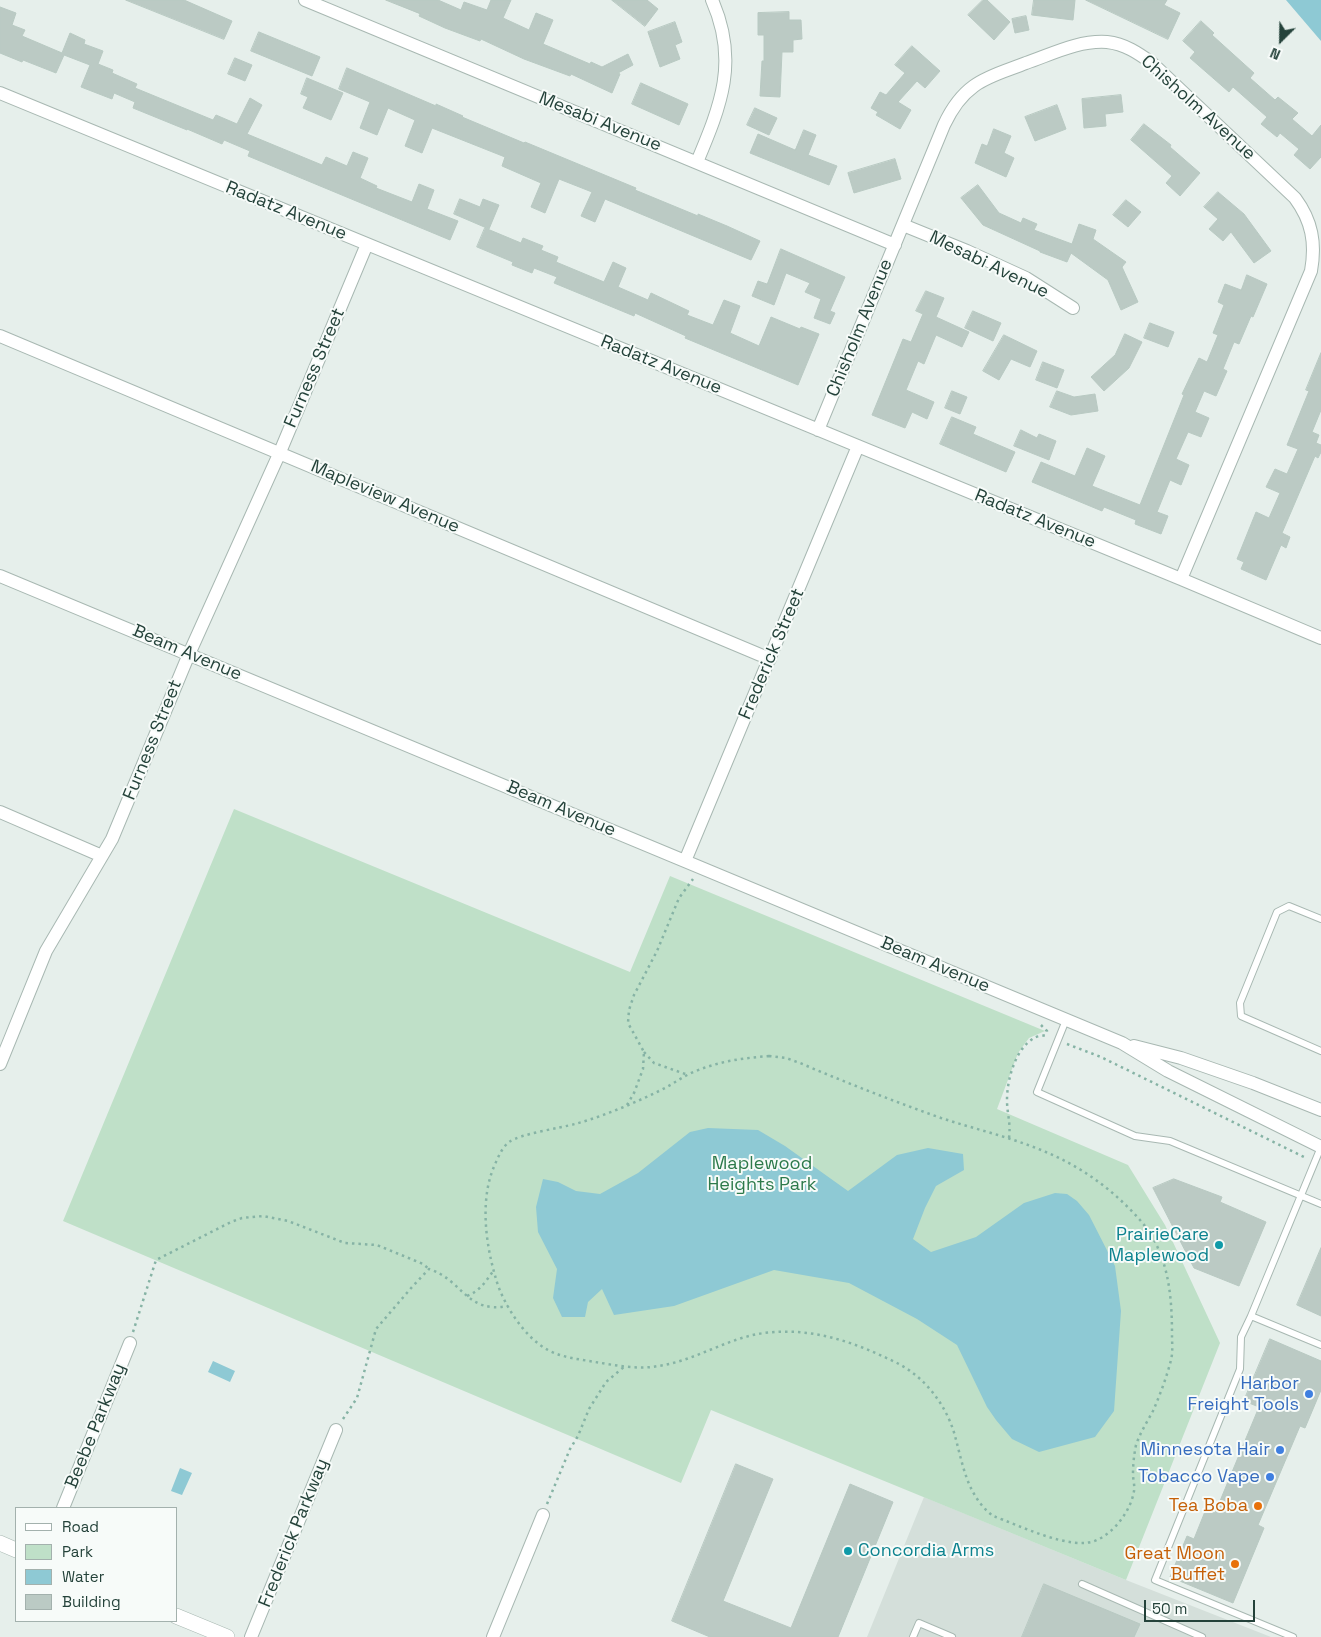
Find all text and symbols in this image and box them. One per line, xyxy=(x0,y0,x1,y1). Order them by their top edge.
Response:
north arrow xyxy=(1256,15,1306,65)
text: N xyxy=(1267,44,1283,64)
street label: Chisholm Avenue xyxy=(1136,51,1260,165)
street label: Mesabi Avenue xyxy=(536,88,664,156)
street label: Radatz Avenue xyxy=(222,177,350,245)
street label: Mesabi Avenue xyxy=(926,227,1052,303)
street label: Chisholm Avenue xyxy=(823,256,897,400)
street label: Furness Street xyxy=(280,305,350,431)
street label: Radatz Avenue xyxy=(597,331,725,399)
street label: Mapleview Avenue xyxy=(307,456,463,538)
street label: Radatz Avenue xyxy=(971,485,1099,553)
street label: Frederick Street xyxy=(735,585,809,723)
street label: Beam Avenue xyxy=(129,620,245,686)
street label: Furness Street xyxy=(119,677,187,803)
street label: Beam Avenue xyxy=(503,776,619,842)
street label: Beam Avenue xyxy=(877,932,993,998)
park label: Maplewood Heights Park xyxy=(707,1153,817,1196)
place label: PrairieCare Maplewood xyxy=(1109,1224,1209,1266)
marker: PrairieCare Maplewood xyxy=(1213,1239,1225,1251)
street label: Beebe Parkway xyxy=(61,1360,131,1492)
place label: Harbor Freight Tools xyxy=(1188,1373,1299,1416)
marker: Harbor Freight Tools xyxy=(1303,1388,1315,1400)
place label: Minnesota Hair xyxy=(1140,1439,1270,1461)
marker: Minnesota Hair xyxy=(1274,1444,1286,1456)
street label: Frederick Parkway xyxy=(254,1456,334,1610)
place label: Tobacco Vape xyxy=(1138,1466,1260,1488)
marker: Tobacco Vape xyxy=(1264,1471,1276,1483)
place label: Tea Boba xyxy=(1169,1495,1248,1517)
marker: Tea Boba xyxy=(1252,1500,1264,1512)
legend xyxy=(15,1507,178,1622)
text: Road xyxy=(62,1517,99,1536)
place label: Concordia Arms xyxy=(858,1540,994,1562)
text: Park xyxy=(62,1542,93,1561)
place label: Great Moon Buffet xyxy=(1124,1543,1225,1586)
marker: Concordia Arms xyxy=(842,1545,854,1557)
marker: Great Moon Buffet xyxy=(1229,1558,1241,1570)
text: Water xyxy=(62,1567,104,1586)
scale bar xyxy=(1146,1590,1257,1622)
text: Building xyxy=(62,1592,121,1611)
text: 50 m xyxy=(1152,1599,1187,1618)

